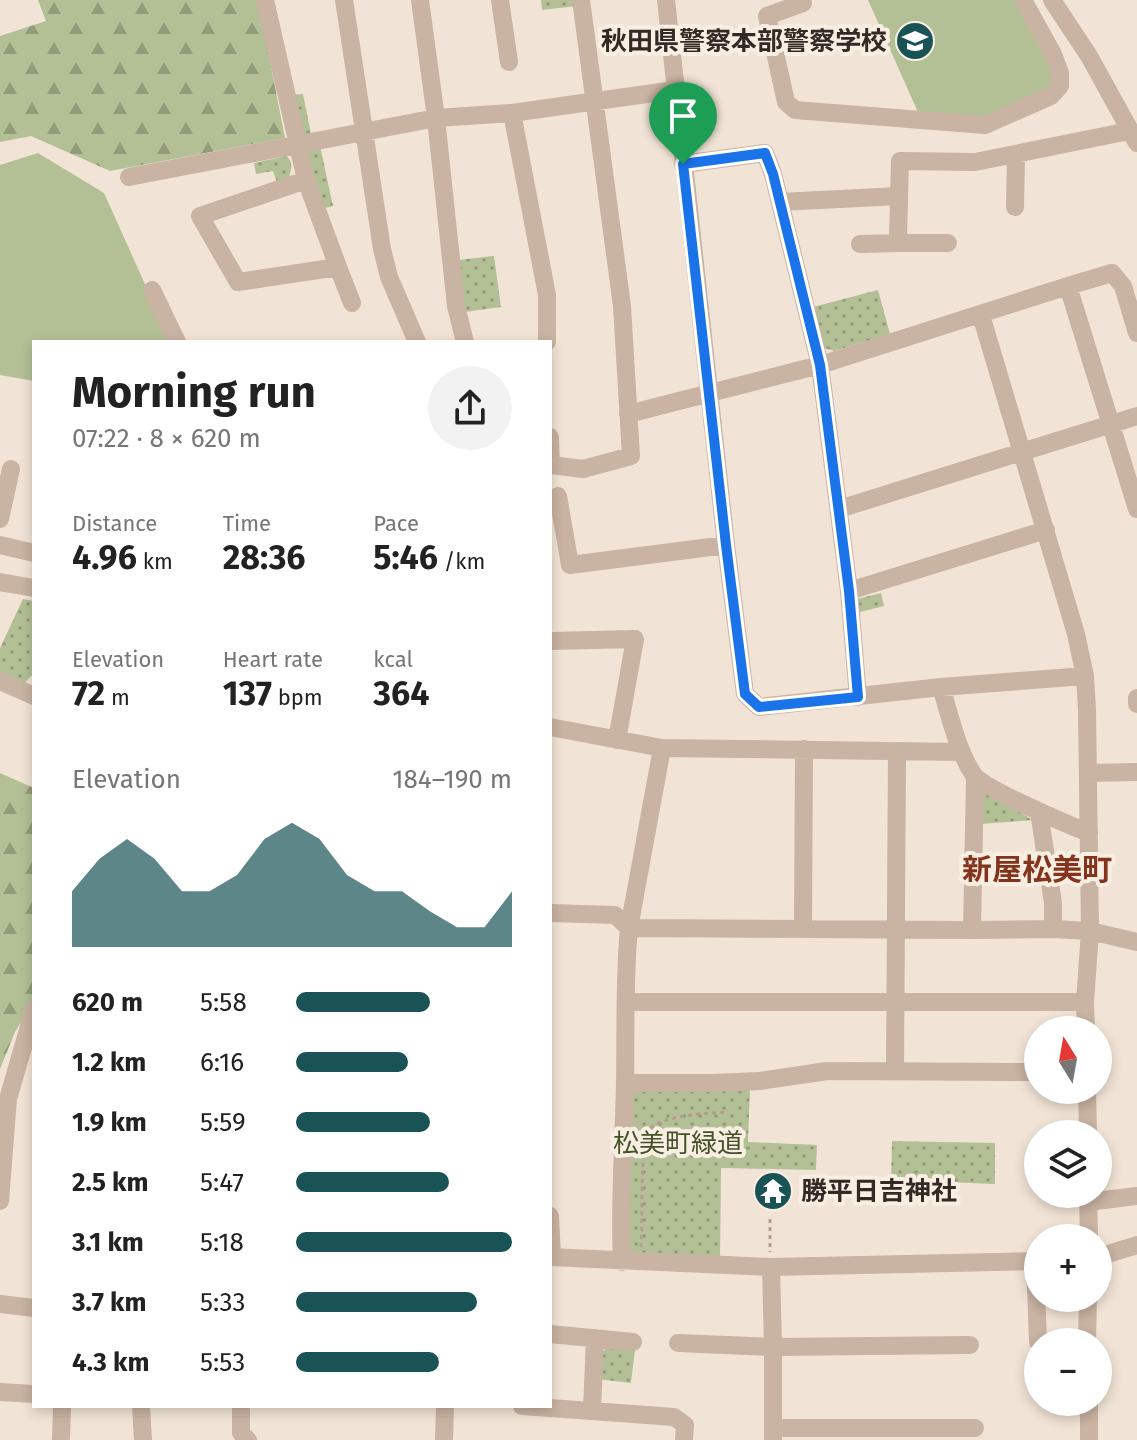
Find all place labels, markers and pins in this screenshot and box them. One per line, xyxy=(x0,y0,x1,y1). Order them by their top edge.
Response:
school or university icon: 秋田県警察本部警察学校 xyxy=(894,20,936,62)
place label: 秋田県警察本部警察学校 xyxy=(601,26,887,57)
pin xyxy=(649,82,717,164)
temple icon: 勝平日吉神社 xyxy=(752,1170,794,1212)
place label: 勝平日吉神社 xyxy=(801,1176,957,1207)

